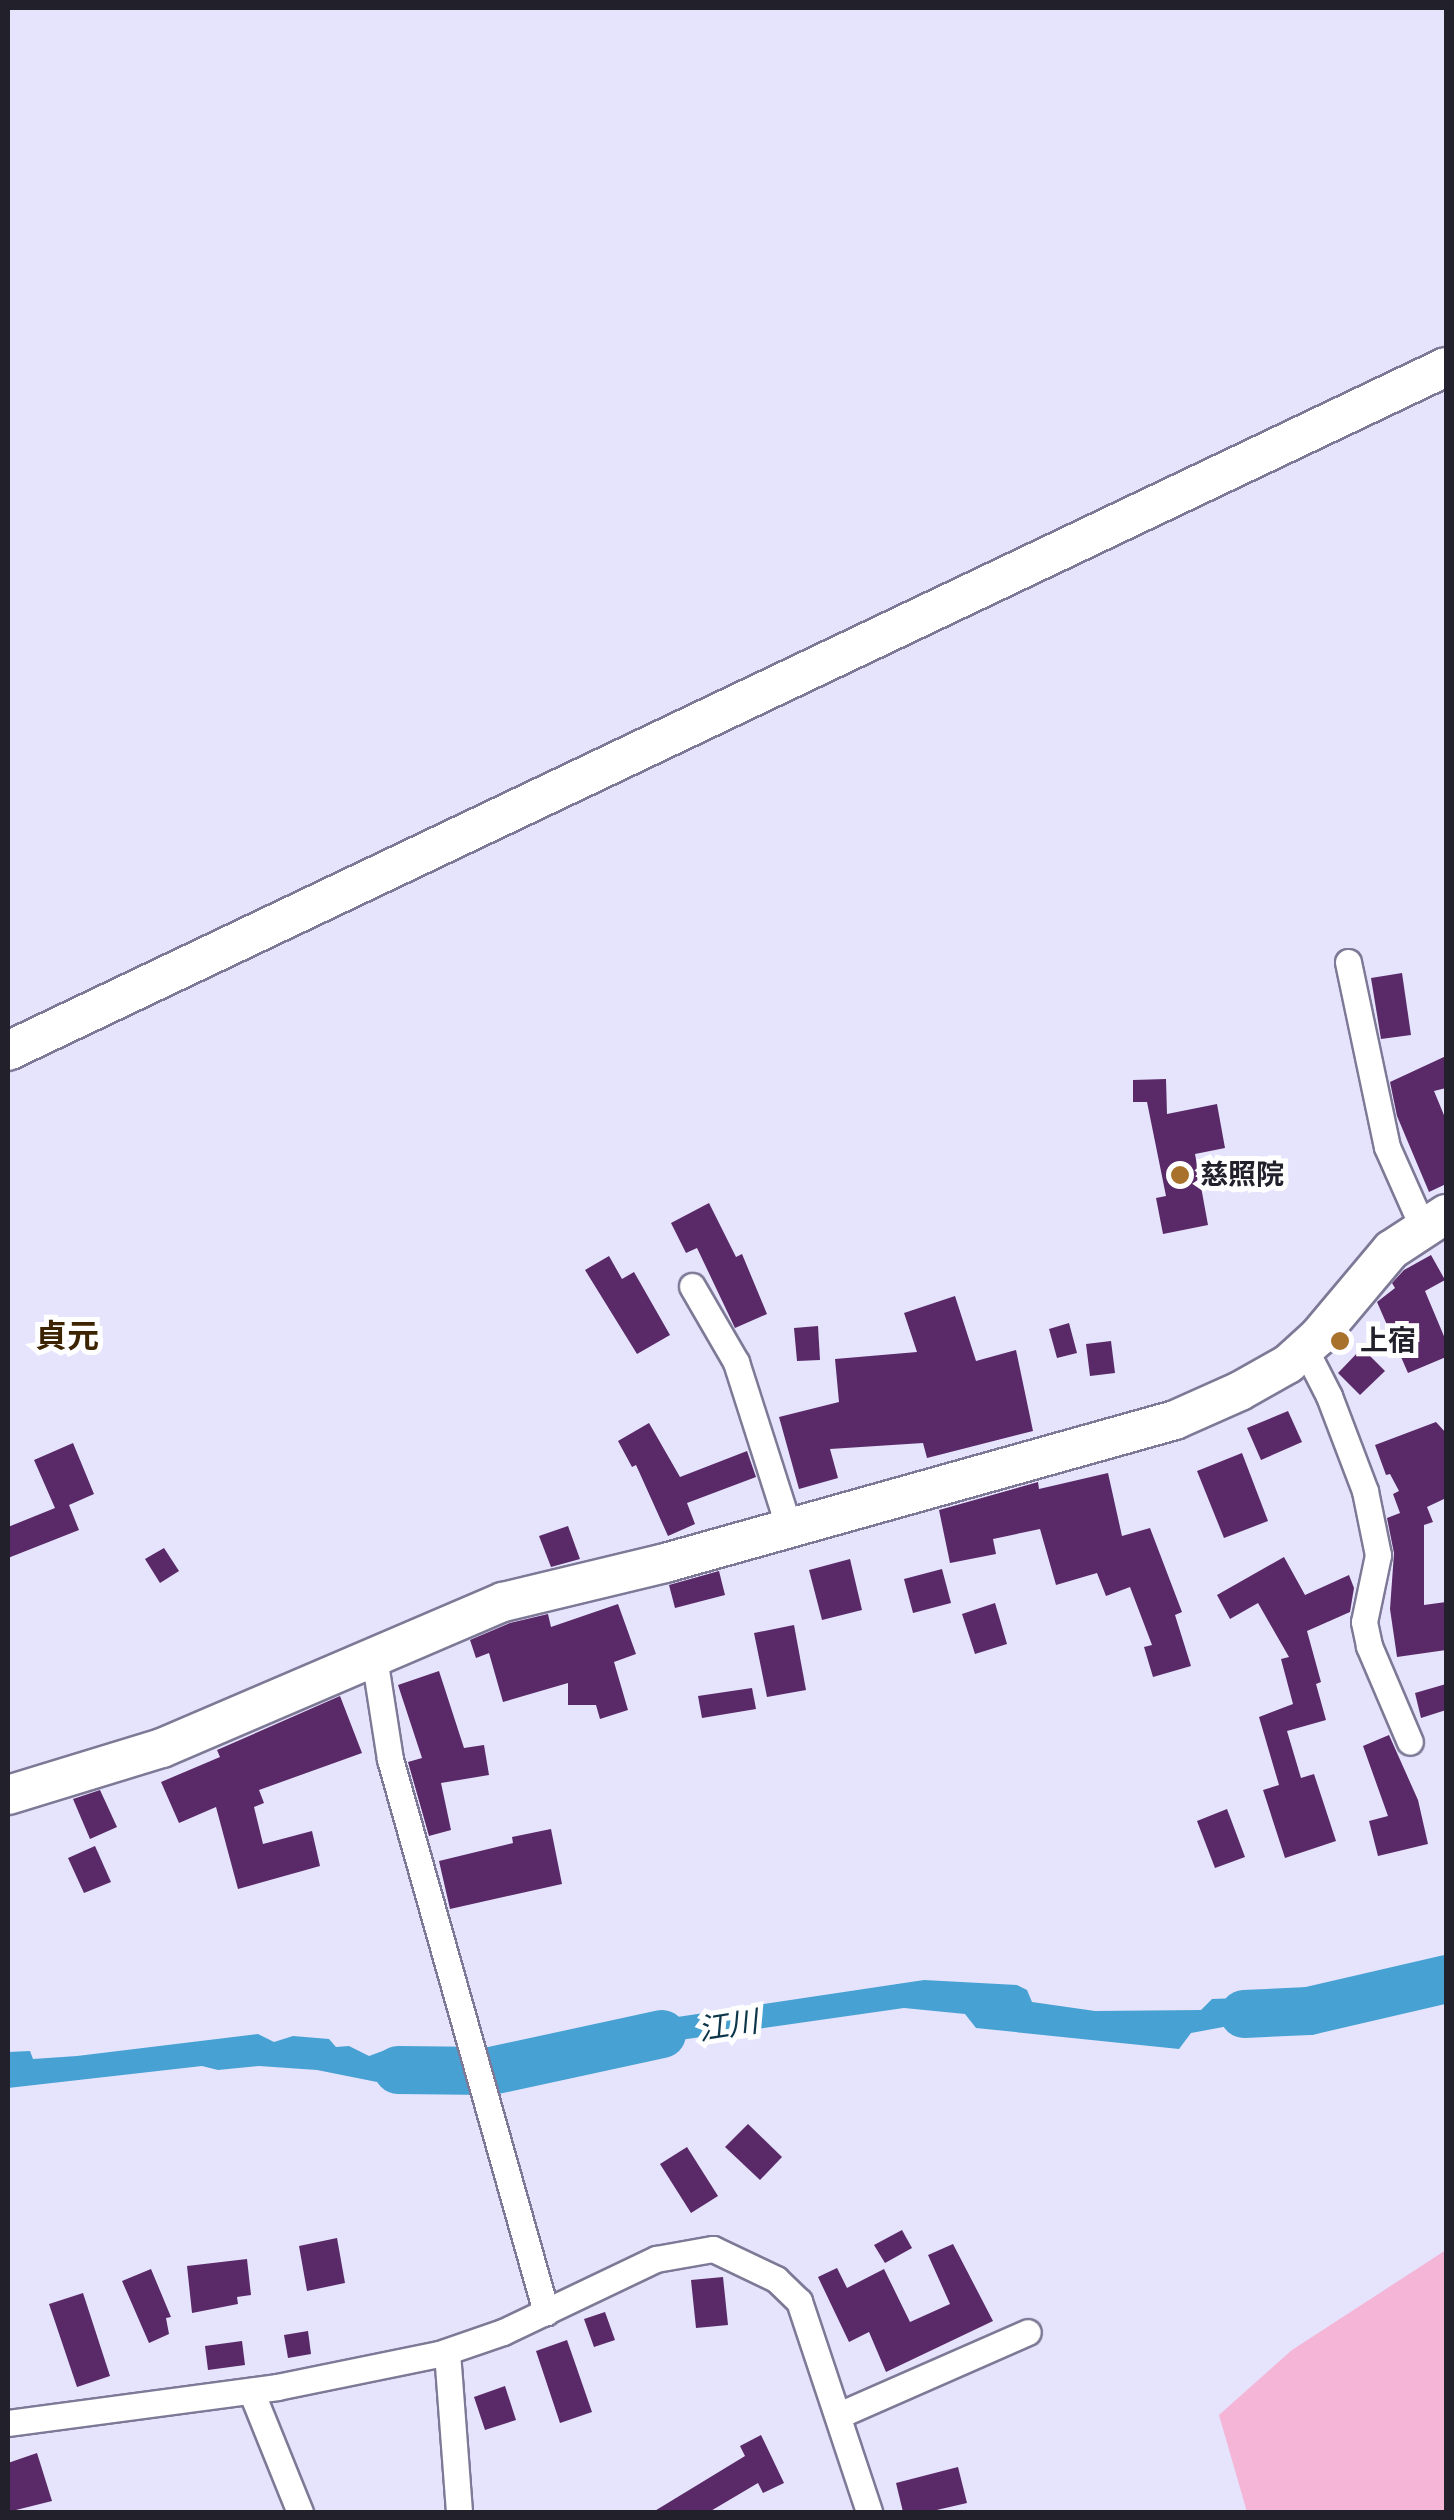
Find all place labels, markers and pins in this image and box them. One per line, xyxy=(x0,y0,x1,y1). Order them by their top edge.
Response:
place label: 慈照院 xyxy=(1200,1158,1284,1192)
marker: 慈照院 xyxy=(1169,1164,1191,1186)
place label: 上宿 xyxy=(1360,1324,1416,1358)
marker: 上宿 xyxy=(1329,1330,1351,1352)

